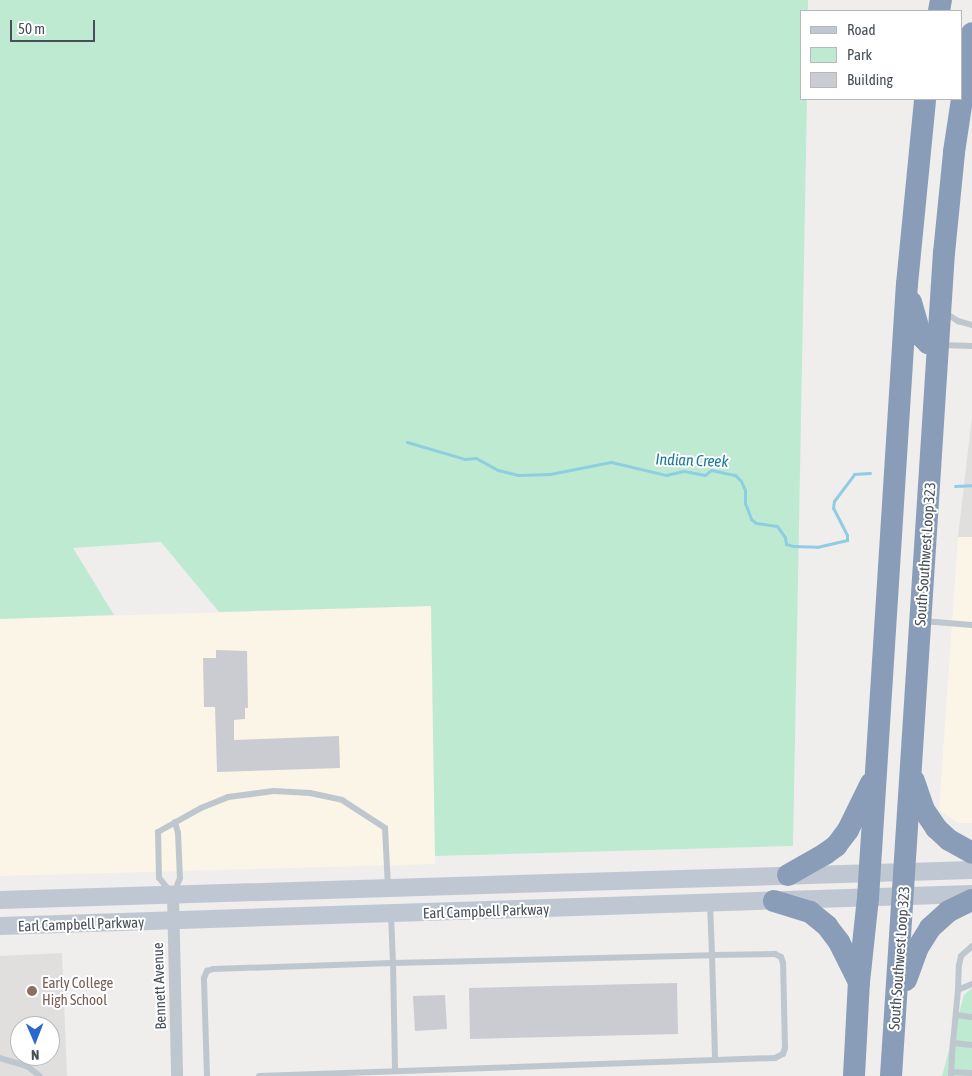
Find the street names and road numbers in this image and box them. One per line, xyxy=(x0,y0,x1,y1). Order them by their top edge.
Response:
street label: South Southwest Loop 323 xyxy=(911,482,939,626)
street label: South Southwest Loop 323 xyxy=(885,886,913,1030)
street label: Earl Campbell Parkway xyxy=(423,900,549,922)
street label: Earl Campbell Parkway xyxy=(18,913,144,935)
street label: Bennett Avenue xyxy=(148,942,170,1030)

